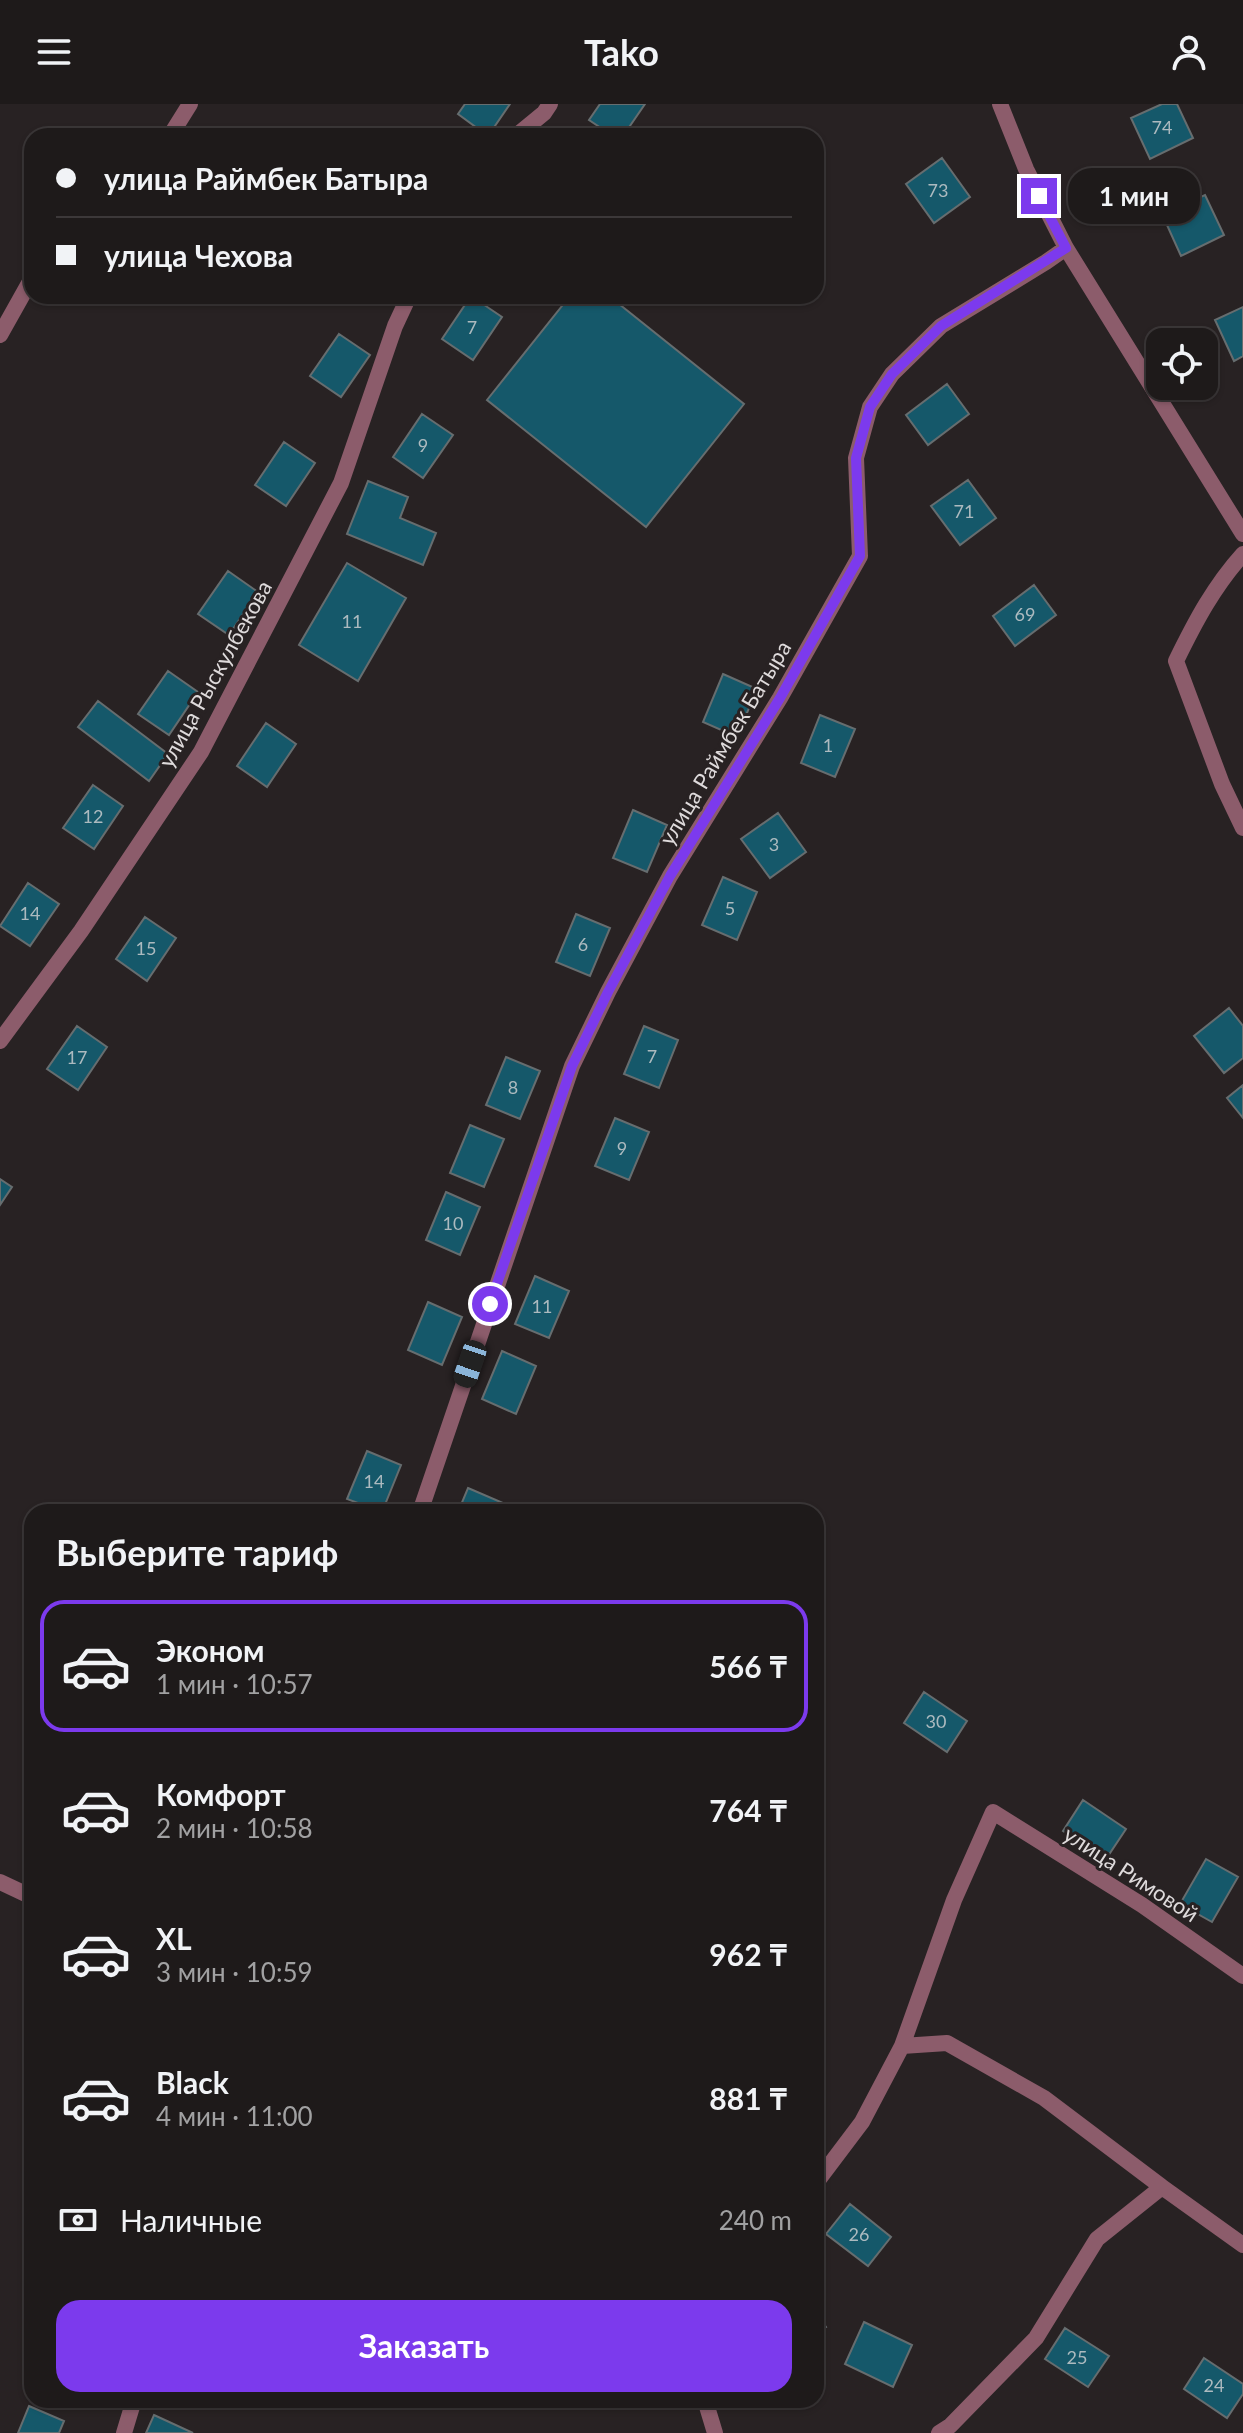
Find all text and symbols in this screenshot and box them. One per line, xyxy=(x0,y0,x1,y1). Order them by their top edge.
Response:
icon: menu xyxy=(32,30,76,74)
text: Tako xyxy=(584,30,659,74)
icon: person xyxy=(1167,30,1211,74)
house number: 74 xyxy=(1152,116,1172,138)
text: улица Раймбек Батыра xyxy=(104,160,428,196)
callout: 1 мин xyxy=(1067,168,1199,224)
route end xyxy=(1021,178,1057,214)
house number: 73 xyxy=(928,179,948,201)
text: 1 мин xyxy=(1099,180,1169,212)
text: улица Чехова xyxy=(104,237,293,273)
house number: 7 xyxy=(467,316,477,338)
map controls xyxy=(1146,328,1218,400)
button: locate xyxy=(1146,328,1218,400)
house number: 9 xyxy=(418,434,428,456)
house number: 71 xyxy=(954,500,974,522)
street label: улица Рыскулбекова xyxy=(152,576,277,772)
house number: 69 xyxy=(1015,603,1035,625)
house number: 11 xyxy=(342,610,362,632)
street label: улица Раймбек Батыра xyxy=(653,636,796,850)
house number: 1 xyxy=(823,734,833,756)
house number: 12 xyxy=(83,805,103,827)
house number: 3 xyxy=(769,833,779,855)
house number: 5 xyxy=(725,897,735,919)
house number: 14 xyxy=(20,902,40,924)
house number: 6 xyxy=(578,933,588,955)
house number: 15 xyxy=(136,937,156,959)
house number: 7 xyxy=(647,1045,657,1067)
house number: 17 xyxy=(67,1046,87,1068)
house number: 8 xyxy=(508,1076,518,1098)
house number: 9 xyxy=(617,1137,627,1159)
house number: 10 xyxy=(443,1212,463,1234)
route start xyxy=(472,1286,508,1322)
house number: 11 xyxy=(532,1295,552,1317)
car xyxy=(451,1337,489,1391)
house number: 14 xyxy=(364,1470,384,1492)
text: Выберите тариф xyxy=(56,1530,338,1574)
icon: car xyxy=(60,1630,132,1702)
text: Эконом xyxy=(156,1632,265,1668)
text: 566 ₸ xyxy=(709,1648,788,1684)
text: 1 мин · 10:57 xyxy=(156,1668,313,1700)
house number: 30 xyxy=(926,1710,946,1732)
icon: car xyxy=(60,1774,132,1846)
text: Комфорт xyxy=(156,1776,286,1812)
text: 764 ₸ xyxy=(709,1792,788,1828)
text: 2 мин · 10:58 xyxy=(156,1812,313,1844)
street label: улица Римовой xyxy=(1059,1820,1204,1927)
icon: car xyxy=(60,1918,132,1990)
text: XL xyxy=(156,1920,192,1956)
text: 962 ₸ xyxy=(709,1936,788,1972)
text: 3 мин · 10:59 xyxy=(156,1956,313,1988)
icon: car xyxy=(60,2062,132,2134)
text: Black xyxy=(156,2064,229,2100)
text: 881 ₸ xyxy=(709,2080,788,2116)
text: 4 мин · 11:00 xyxy=(156,2100,313,2132)
icon: cash xyxy=(56,2198,100,2242)
text: Наличные xyxy=(120,2202,262,2238)
text: 240 m xyxy=(719,2204,792,2236)
house number: 26 xyxy=(849,2223,869,2245)
button: Заказать xyxy=(56,2300,792,2392)
house number: 25 xyxy=(1067,2346,1087,2368)
house number: 24 xyxy=(1204,2374,1224,2396)

